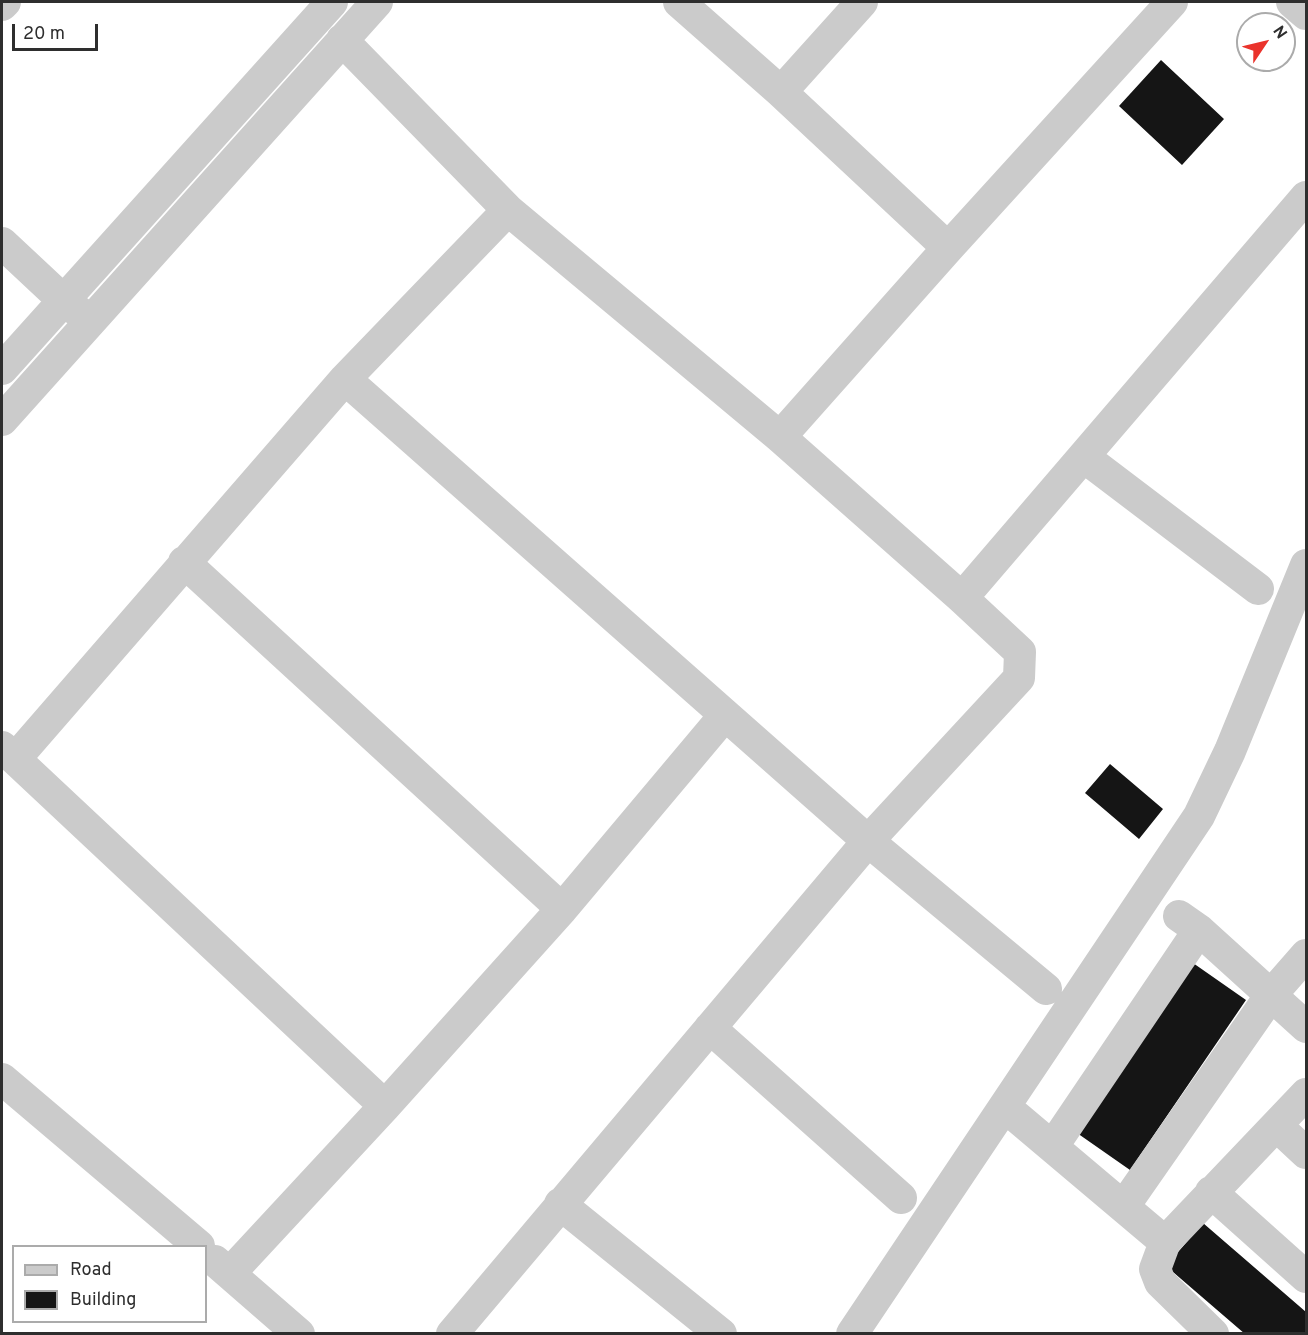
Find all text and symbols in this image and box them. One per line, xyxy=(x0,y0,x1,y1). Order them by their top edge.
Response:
scale bar xyxy=(15,12,100,50)
north arrow xyxy=(1236,12,1296,72)
text: N xyxy=(1268,22,1291,43)
text: 20 m xyxy=(23,23,65,46)
legend xyxy=(12,1245,207,1323)
text: Road xyxy=(70,1259,112,1282)
text: Building xyxy=(70,1289,136,1312)

